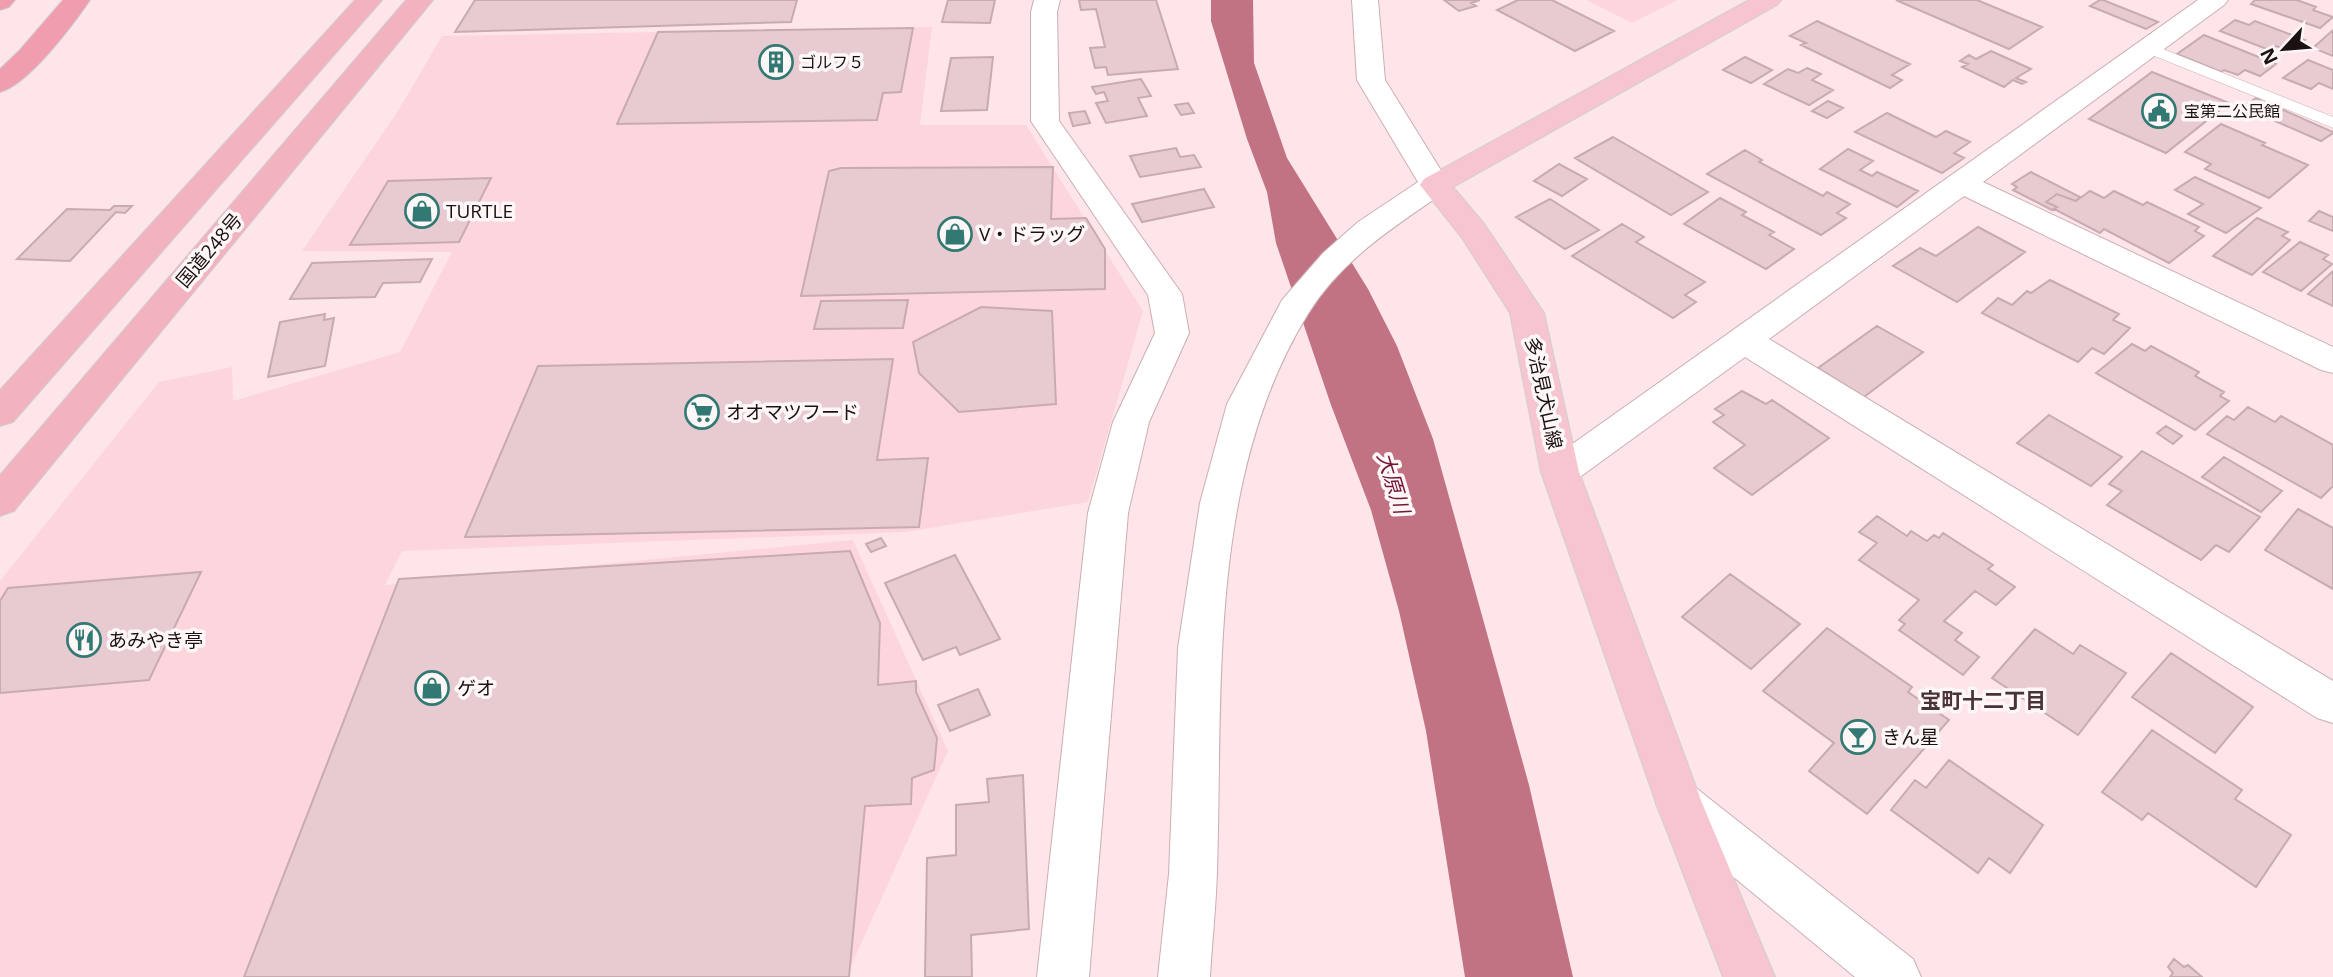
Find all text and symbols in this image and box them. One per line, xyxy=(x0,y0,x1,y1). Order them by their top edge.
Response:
north arrow xyxy=(2249,14,2319,84)
building icon: ゴルフ５ xyxy=(757,43,795,81)
text: N xyxy=(2254,44,2284,69)
place label: ゴルフ５ xyxy=(800,51,864,73)
public building icon: 宝第二公民館 xyxy=(2140,92,2178,130)
place label: 宝第二公民館 xyxy=(2184,100,2280,122)
shop icon: TURTLE xyxy=(403,192,441,230)
place label: TURTLE xyxy=(446,198,513,224)
street label: 国道248号 xyxy=(170,207,248,293)
shop icon: V・ドラッグ xyxy=(936,215,974,253)
place label: V・ドラッグ xyxy=(979,221,1085,247)
street label: 多治見犬山線 xyxy=(1519,335,1569,451)
supermarket icon: オオマツフード xyxy=(683,393,721,431)
place label: オオマツフード xyxy=(726,399,859,425)
water label: 大原川 xyxy=(1371,448,1417,519)
restaurant icon: あみやき亭 xyxy=(65,621,103,659)
place label: あみやき亭 xyxy=(108,627,203,653)
shop icon: ゲオ xyxy=(413,669,451,707)
place label: ゲオ xyxy=(457,675,495,701)
district label: 宝町十二丁目 xyxy=(1920,686,2046,714)
bar icon: きん星 xyxy=(1839,718,1877,756)
place label: きん星 xyxy=(1882,724,1939,750)

